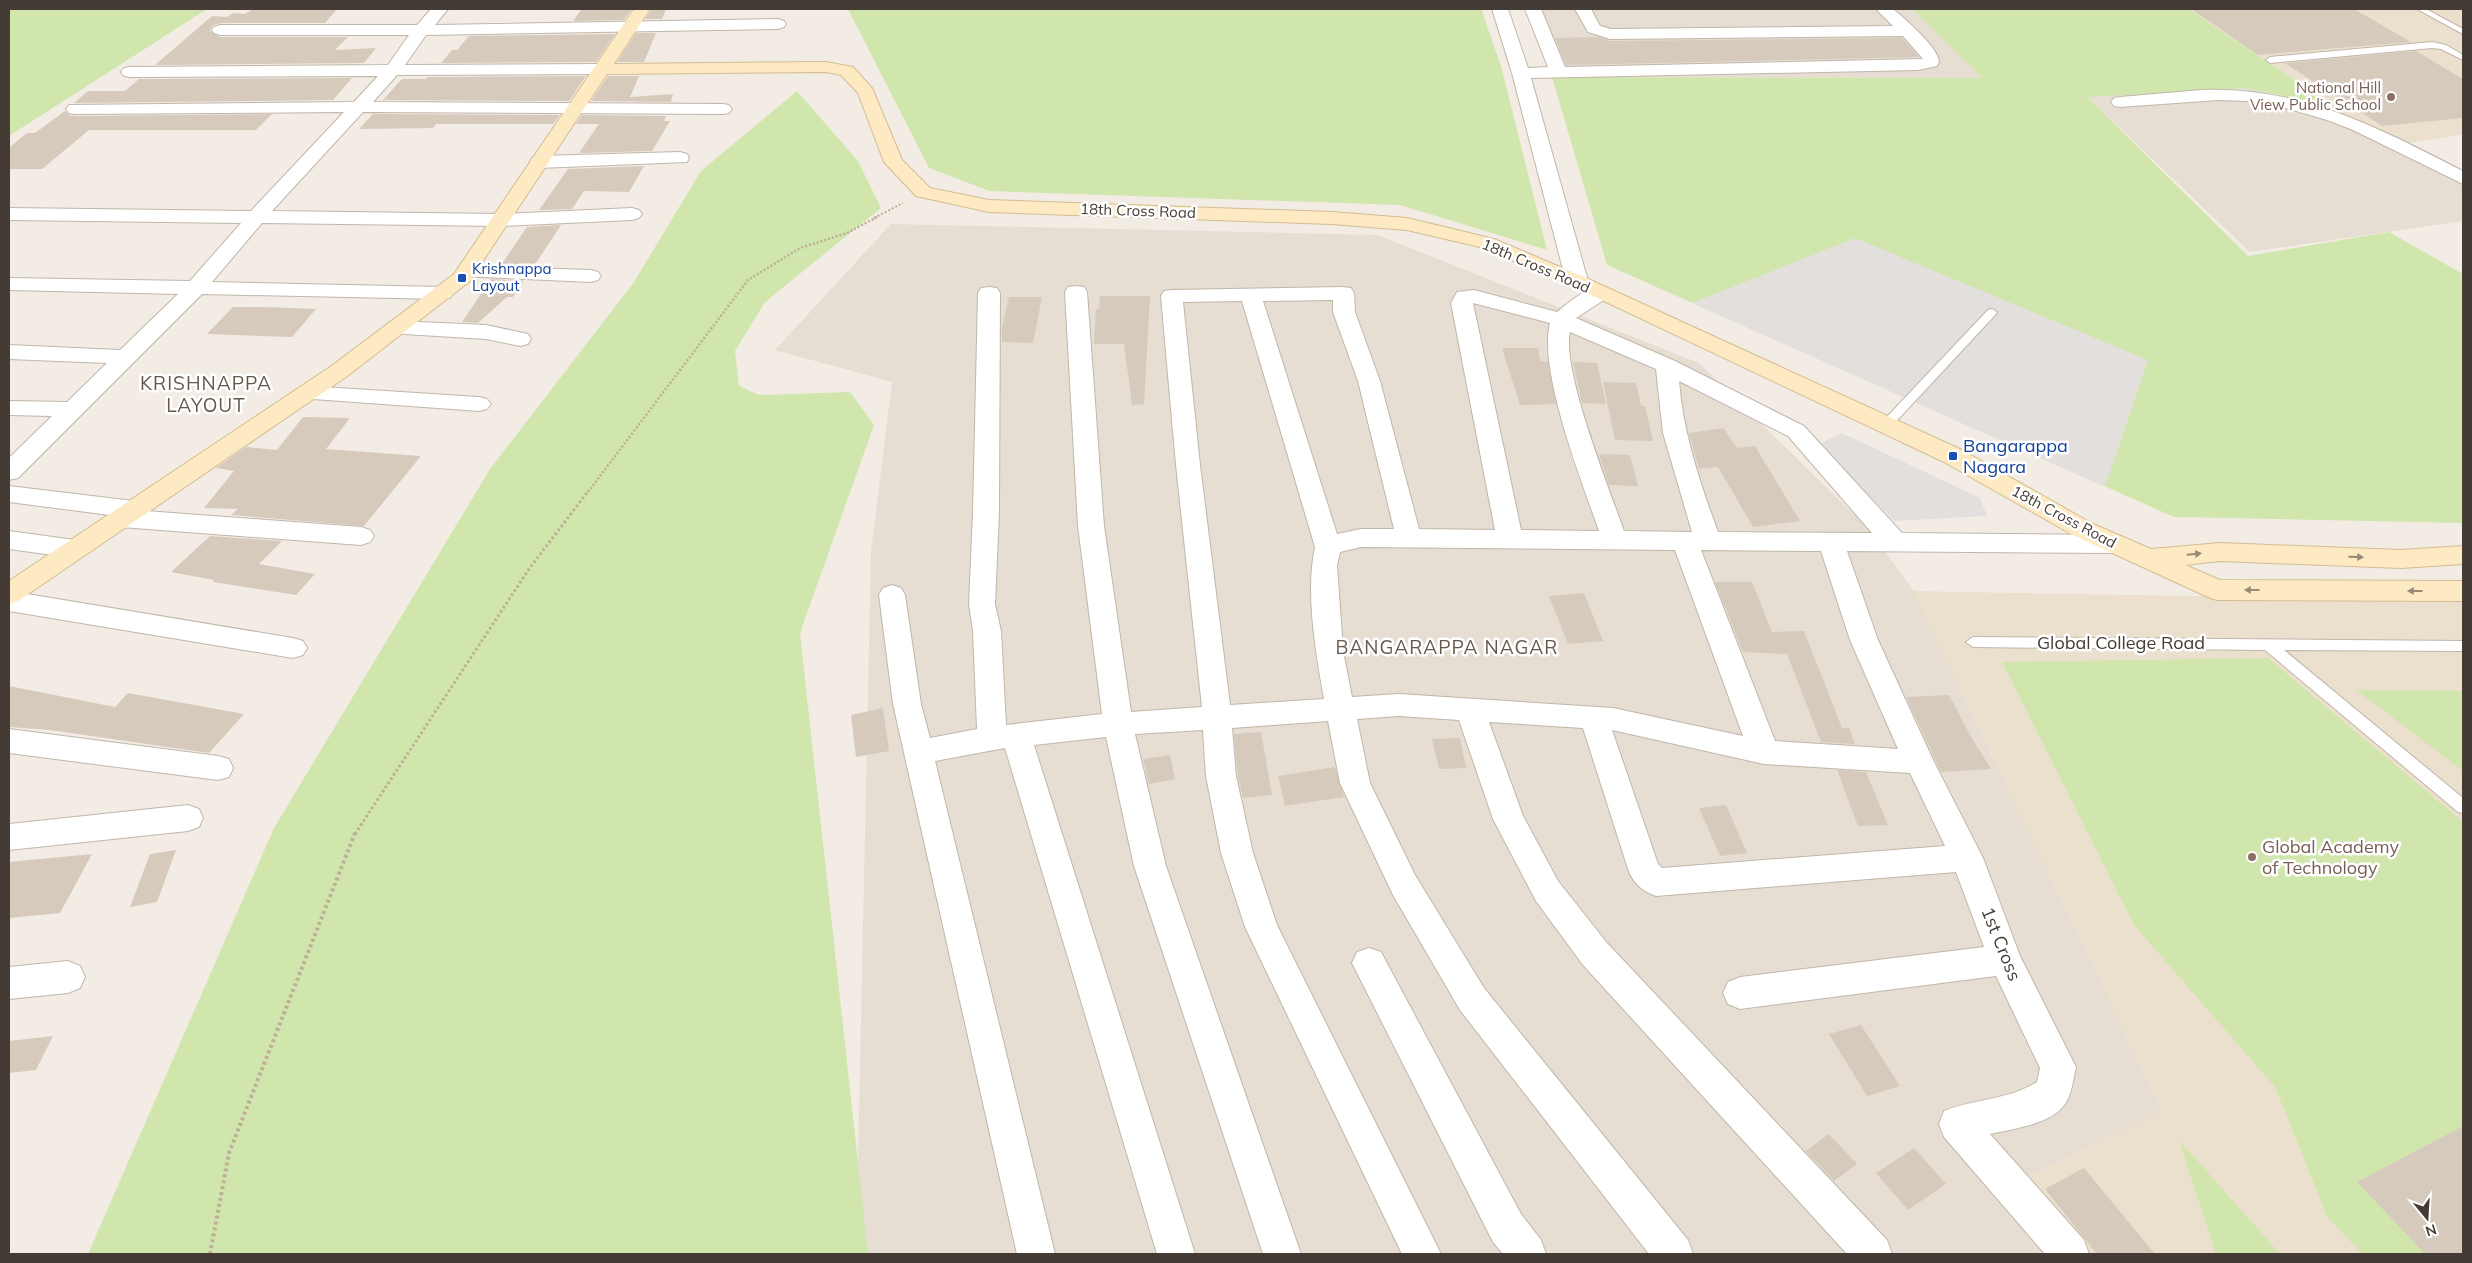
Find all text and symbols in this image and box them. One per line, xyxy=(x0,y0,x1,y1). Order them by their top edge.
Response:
place label: National Hill View Public School xyxy=(2250,78,2381,114)
marker: National Hill View Public School xyxy=(2385,91,2397,103)
street label: 18th Cross Road xyxy=(1080,199,1196,222)
street label: 18th Cross Road xyxy=(1479,234,1593,297)
place label: Krishnappa Layout xyxy=(472,259,552,295)
marker: Krishnappa Layout xyxy=(456,272,468,284)
district label: KRISHNAPPA LAYOUT xyxy=(140,371,272,417)
place label: Bangarappa Nagara xyxy=(1963,434,2068,478)
marker: Bangarappa Nagara xyxy=(1947,450,1959,462)
street label: 18th Cross Road xyxy=(2009,481,2120,552)
one-way arrow xyxy=(2186,550,2202,558)
one-way arrow xyxy=(2348,553,2364,561)
one-way arrow xyxy=(2244,586,2260,594)
one-way arrow xyxy=(2406,587,2422,595)
street label: Global College Road xyxy=(2037,631,2205,654)
district label: BANGARAPPA NAGAR xyxy=(1336,635,1558,659)
place label: Global Academy of Technology xyxy=(2262,835,2399,879)
marker: Global Academy of Technology xyxy=(2246,851,2258,863)
street label: 1st Cross xyxy=(1976,904,2027,984)
north arrow xyxy=(2402,1193,2452,1243)
text: N xyxy=(2423,1220,2439,1241)

